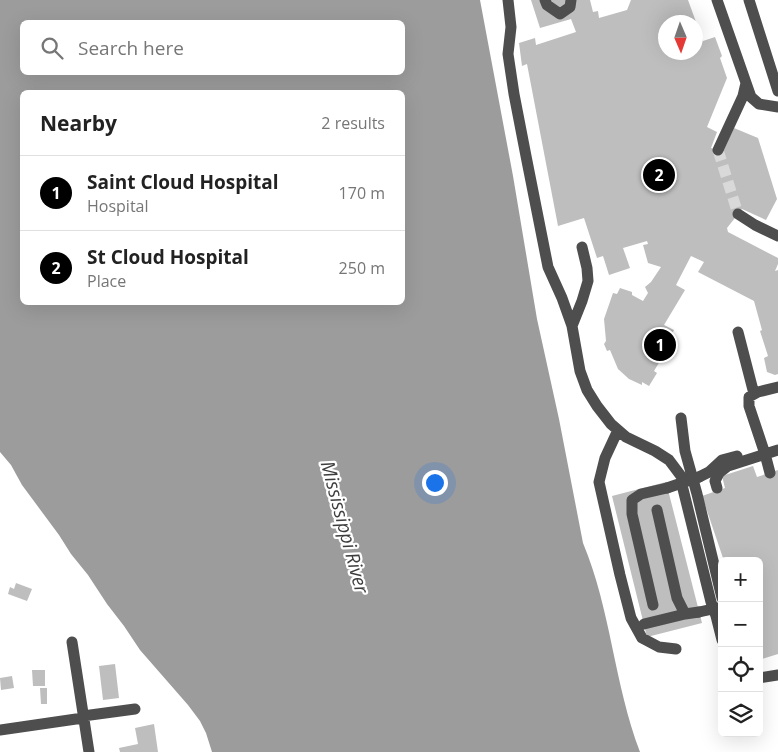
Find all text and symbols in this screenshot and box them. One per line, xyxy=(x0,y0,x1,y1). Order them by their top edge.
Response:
north arrow xyxy=(658,15,703,60)
search box xyxy=(20,20,405,75)
icon: search xyxy=(38,34,66,62)
text: Search here xyxy=(78,35,184,61)
text: Nearby xyxy=(40,109,117,137)
text: 2 results xyxy=(321,112,385,134)
pin: 2 xyxy=(643,156,675,194)
text: Saint Cloud Hospital xyxy=(87,169,279,195)
text: 1 xyxy=(51,182,61,204)
text: 170 m xyxy=(339,182,385,204)
text: Hospital xyxy=(87,195,149,217)
text: St Cloud Hospital xyxy=(87,244,249,270)
text: 2 xyxy=(51,257,61,279)
text: 250 m xyxy=(339,257,385,279)
text: Place xyxy=(87,270,126,292)
pin: 1 xyxy=(644,326,676,364)
water label: Mississippi River xyxy=(315,458,376,598)
your location xyxy=(422,470,448,496)
map controls xyxy=(718,557,763,737)
button: + xyxy=(718,557,763,602)
button: − xyxy=(718,602,763,647)
button: locate xyxy=(718,647,763,692)
button: layers xyxy=(718,692,763,737)

